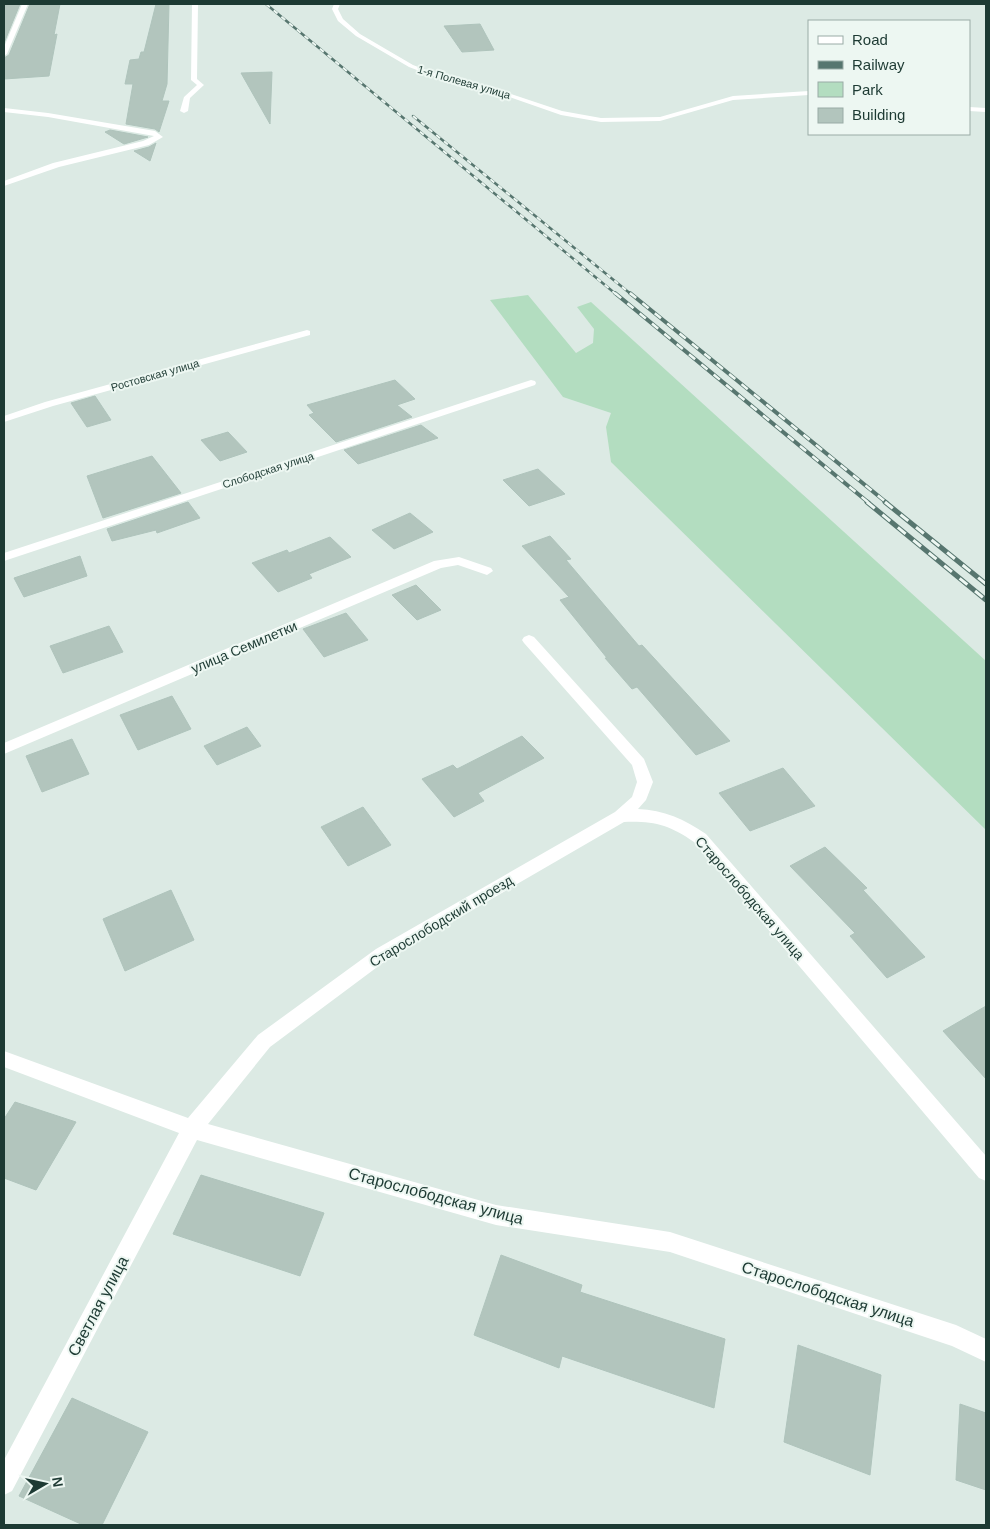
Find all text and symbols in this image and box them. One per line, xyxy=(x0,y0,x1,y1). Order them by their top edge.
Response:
legend xyxy=(808,20,970,135)
text: Road xyxy=(852,31,888,48)
text: Railway xyxy=(852,56,905,73)
street label: 1-я Полевая улица xyxy=(416,63,513,101)
text: Park xyxy=(852,81,883,98)
text: Building xyxy=(852,106,905,123)
street label: Ростовская улица xyxy=(110,356,201,393)
street label: Слободская улица xyxy=(221,449,316,490)
street label: улица Семилетки xyxy=(189,617,299,677)
street label: Старослободская улица xyxy=(692,833,808,963)
street label: Старослободский проезд xyxy=(367,872,515,970)
street label: Старослободская улица xyxy=(347,1164,525,1228)
street label: Светлая улица xyxy=(65,1253,132,1359)
street label: Старослободская улица xyxy=(740,1258,916,1330)
north arrow xyxy=(20,1459,70,1509)
text: N xyxy=(49,1476,67,1488)

